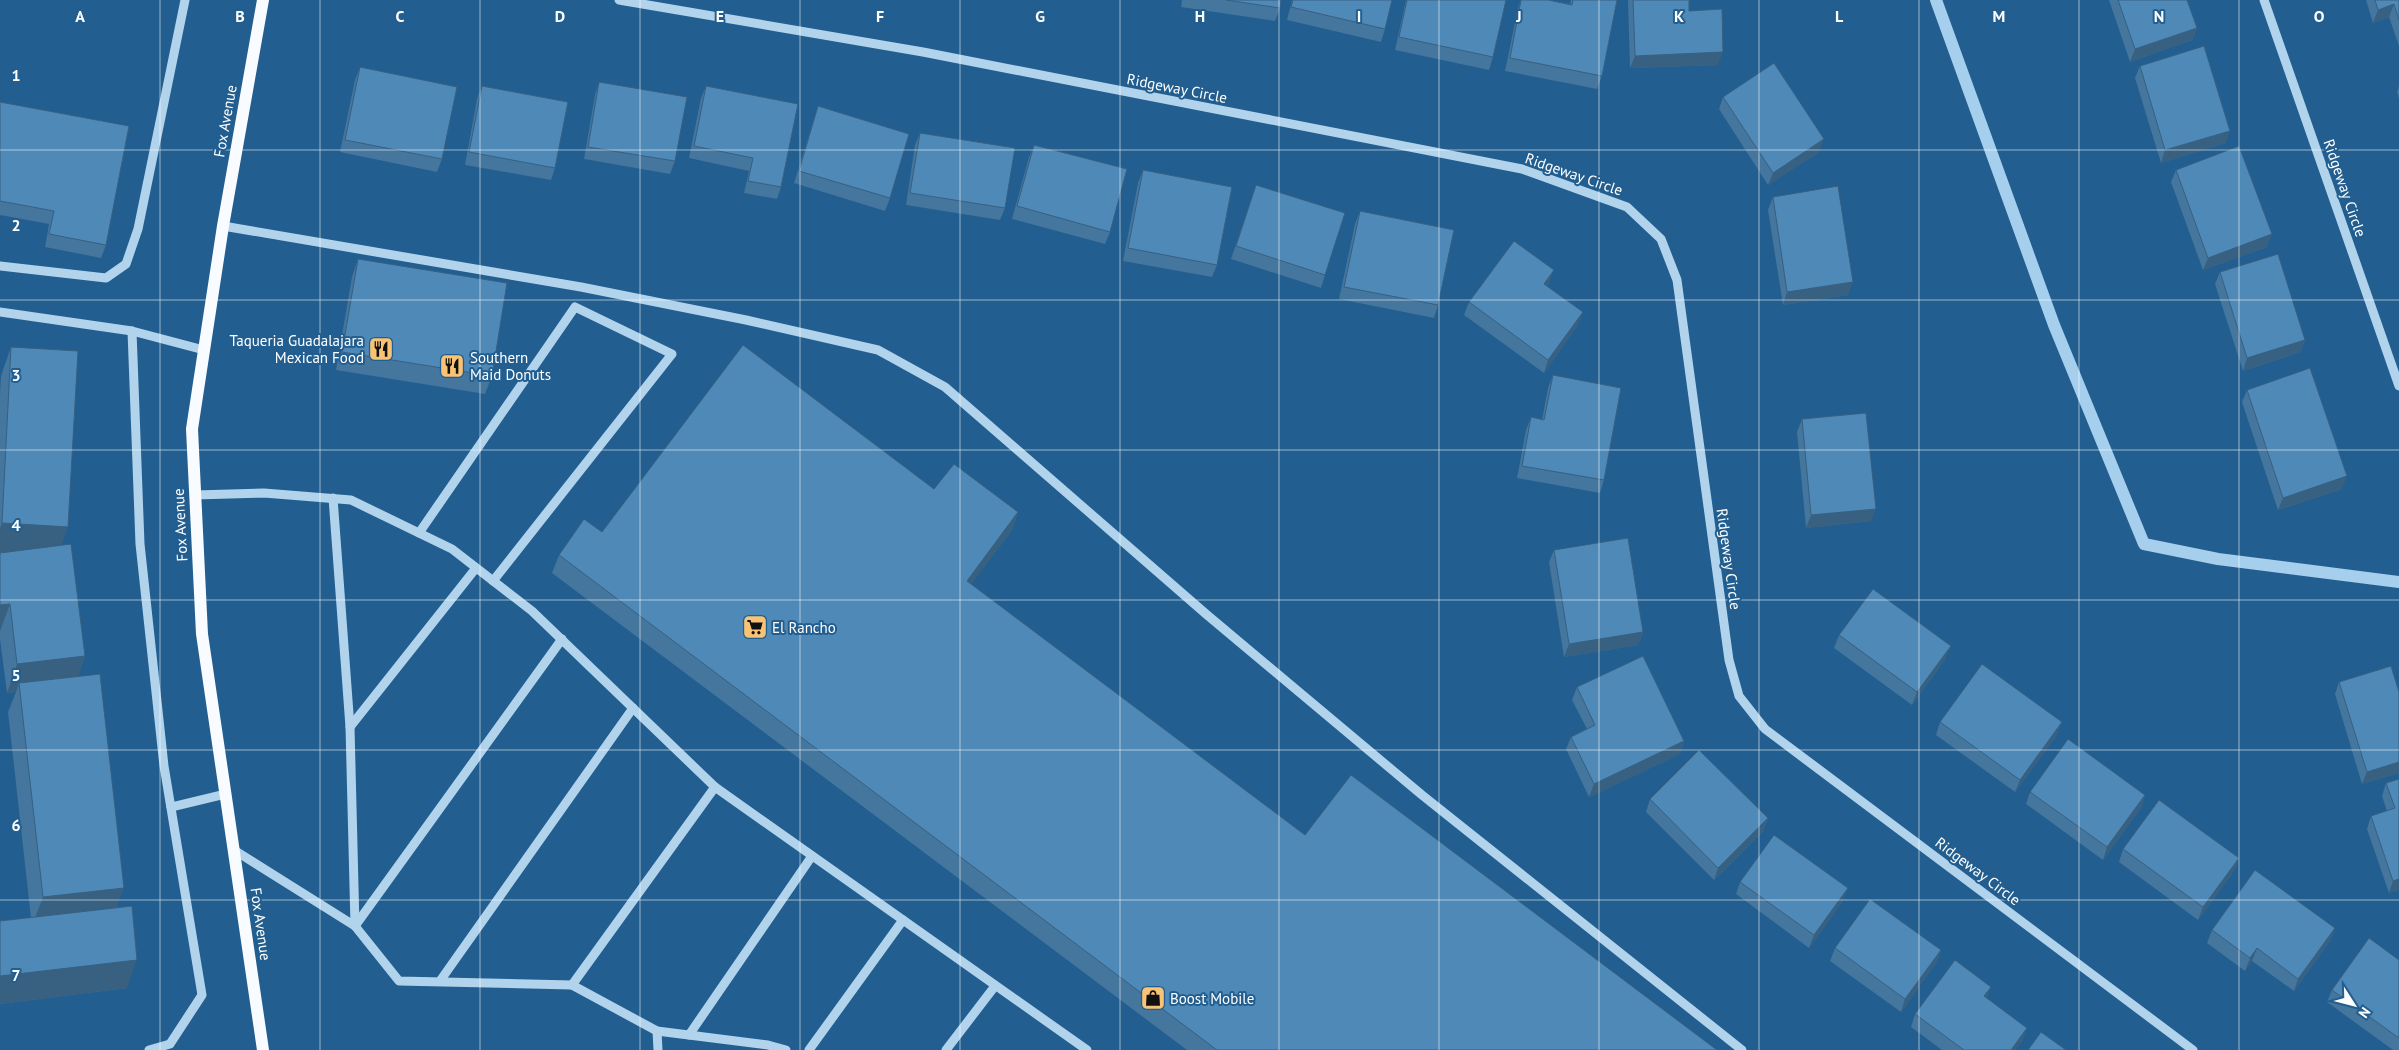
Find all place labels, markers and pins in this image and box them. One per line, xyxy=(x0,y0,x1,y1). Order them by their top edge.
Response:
place label: Taqueria Guadalajara Mexican Food xyxy=(229,331,364,367)
restaurant icon: Taqueria Guadalajara Mexican Food xyxy=(368,336,394,362)
place label: Southern Maid Donuts xyxy=(470,348,551,384)
restaurant icon: Southern Maid Donuts xyxy=(439,353,465,379)
supermarket icon: El Rancho xyxy=(742,614,768,640)
place label: El Rancho xyxy=(772,618,836,637)
shop icon: Boost Mobile xyxy=(1140,985,1166,1011)
place label: Boost Mobile xyxy=(1170,989,1254,1008)

